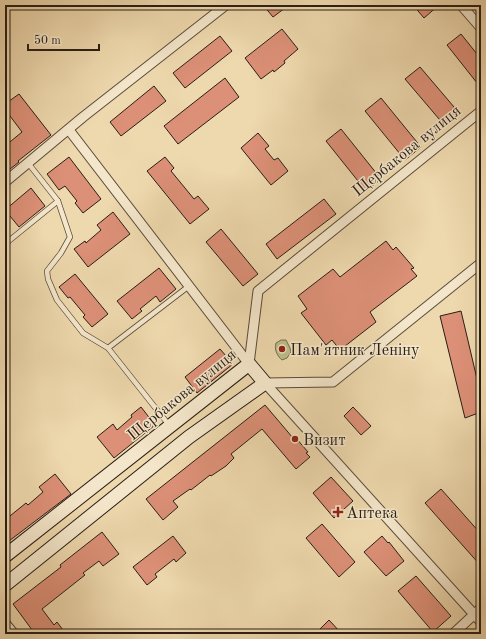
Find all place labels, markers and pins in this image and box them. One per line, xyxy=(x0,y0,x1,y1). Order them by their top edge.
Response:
place label: Пам'ятник Леніну xyxy=(290,343,420,359)
marker: Пам'ятник Леніну xyxy=(277,344,287,354)
place label: Визит xyxy=(303,433,346,449)
marker: Визит xyxy=(290,434,300,444)
place label: Аптека xyxy=(346,506,398,522)
marker: Аптека xyxy=(333,507,343,517)

